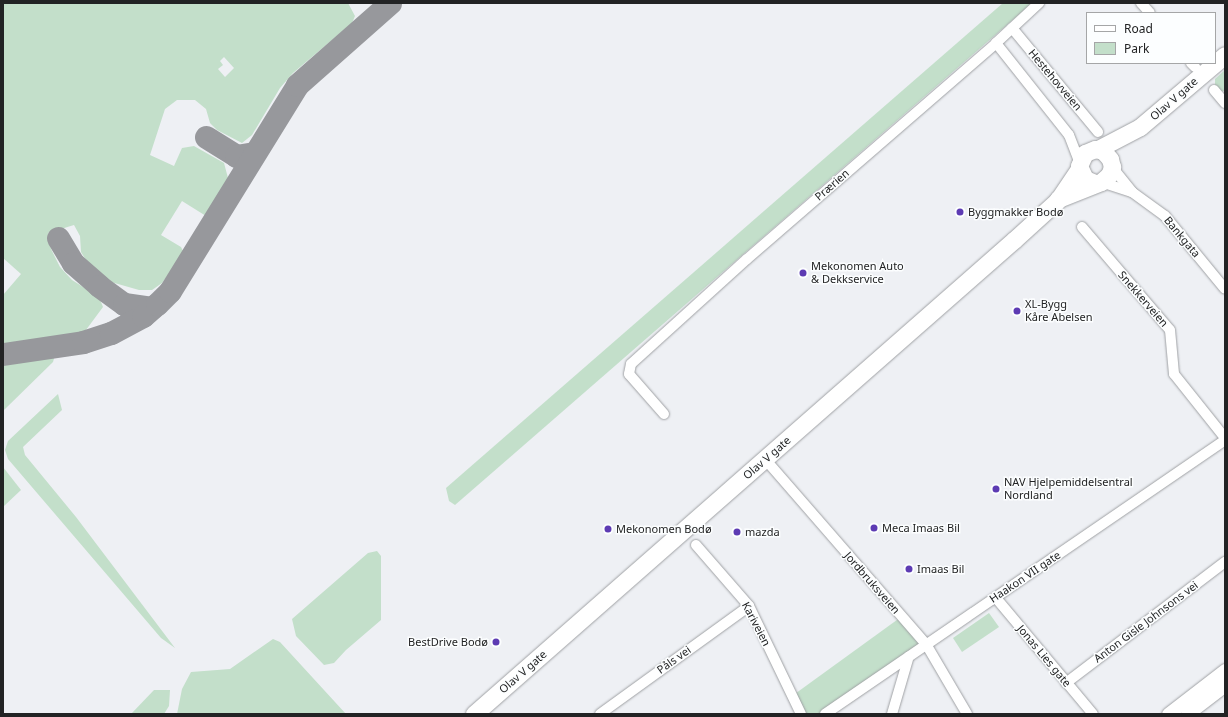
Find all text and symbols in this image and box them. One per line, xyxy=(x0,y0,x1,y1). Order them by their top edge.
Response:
legend xyxy=(1086,12,1216,64)
text: Road xyxy=(1124,20,1153,37)
text: Park xyxy=(1124,40,1149,57)
street label: Hestehovveien xyxy=(1025,47,1085,113)
street label: Olav V gate xyxy=(1148,75,1200,123)
street label: Prærien xyxy=(812,167,852,203)
place label: Byggmakker Bodø xyxy=(968,205,1063,219)
marker: Byggmakker Bodø xyxy=(955,207,965,217)
street label: Bankgata xyxy=(1161,214,1203,260)
place label: Mekonomen Auto & Dekkservice xyxy=(811,260,904,286)
marker: Mekonomen Auto & Dekkservice xyxy=(798,268,808,278)
street label: Snekkerveien xyxy=(1115,269,1171,329)
place label: XL-Bygg Kåre Abelsen xyxy=(1025,298,1092,324)
marker: XL-Bygg Kåre Abelsen xyxy=(1012,306,1022,316)
street label: Olav V gate xyxy=(741,434,793,482)
place label: NAV Hjelpemiddelsentral Nordland xyxy=(1004,476,1133,502)
marker: NAV Hjelpemiddelsentral Nordland xyxy=(991,484,1001,494)
place label: Meca Imaas Bil xyxy=(882,521,960,535)
place label: Mekonomen Bodø xyxy=(616,522,712,536)
marker: Meca Imaas Bil xyxy=(869,523,879,533)
marker: Mekonomen Bodø xyxy=(603,524,613,534)
place label: mazda xyxy=(745,525,780,539)
marker: mazda xyxy=(732,527,742,537)
street label: Haakon VII gate xyxy=(987,548,1063,606)
street label: Jordbruksveien xyxy=(842,549,902,617)
place label: Imaas Bil xyxy=(917,562,964,576)
marker: Imaas Bil xyxy=(904,564,914,574)
street label: Anton Gisle Johnsons vei xyxy=(1091,579,1201,665)
street label: Kariveien xyxy=(739,600,773,648)
street label: Jonas Lies gate xyxy=(1014,622,1074,690)
place label: BestDrive Bodø xyxy=(408,635,488,649)
marker: BestDrive Bodø xyxy=(491,637,501,647)
street label: Påls vei xyxy=(655,643,693,677)
street label: Olav V gate xyxy=(497,648,549,696)

